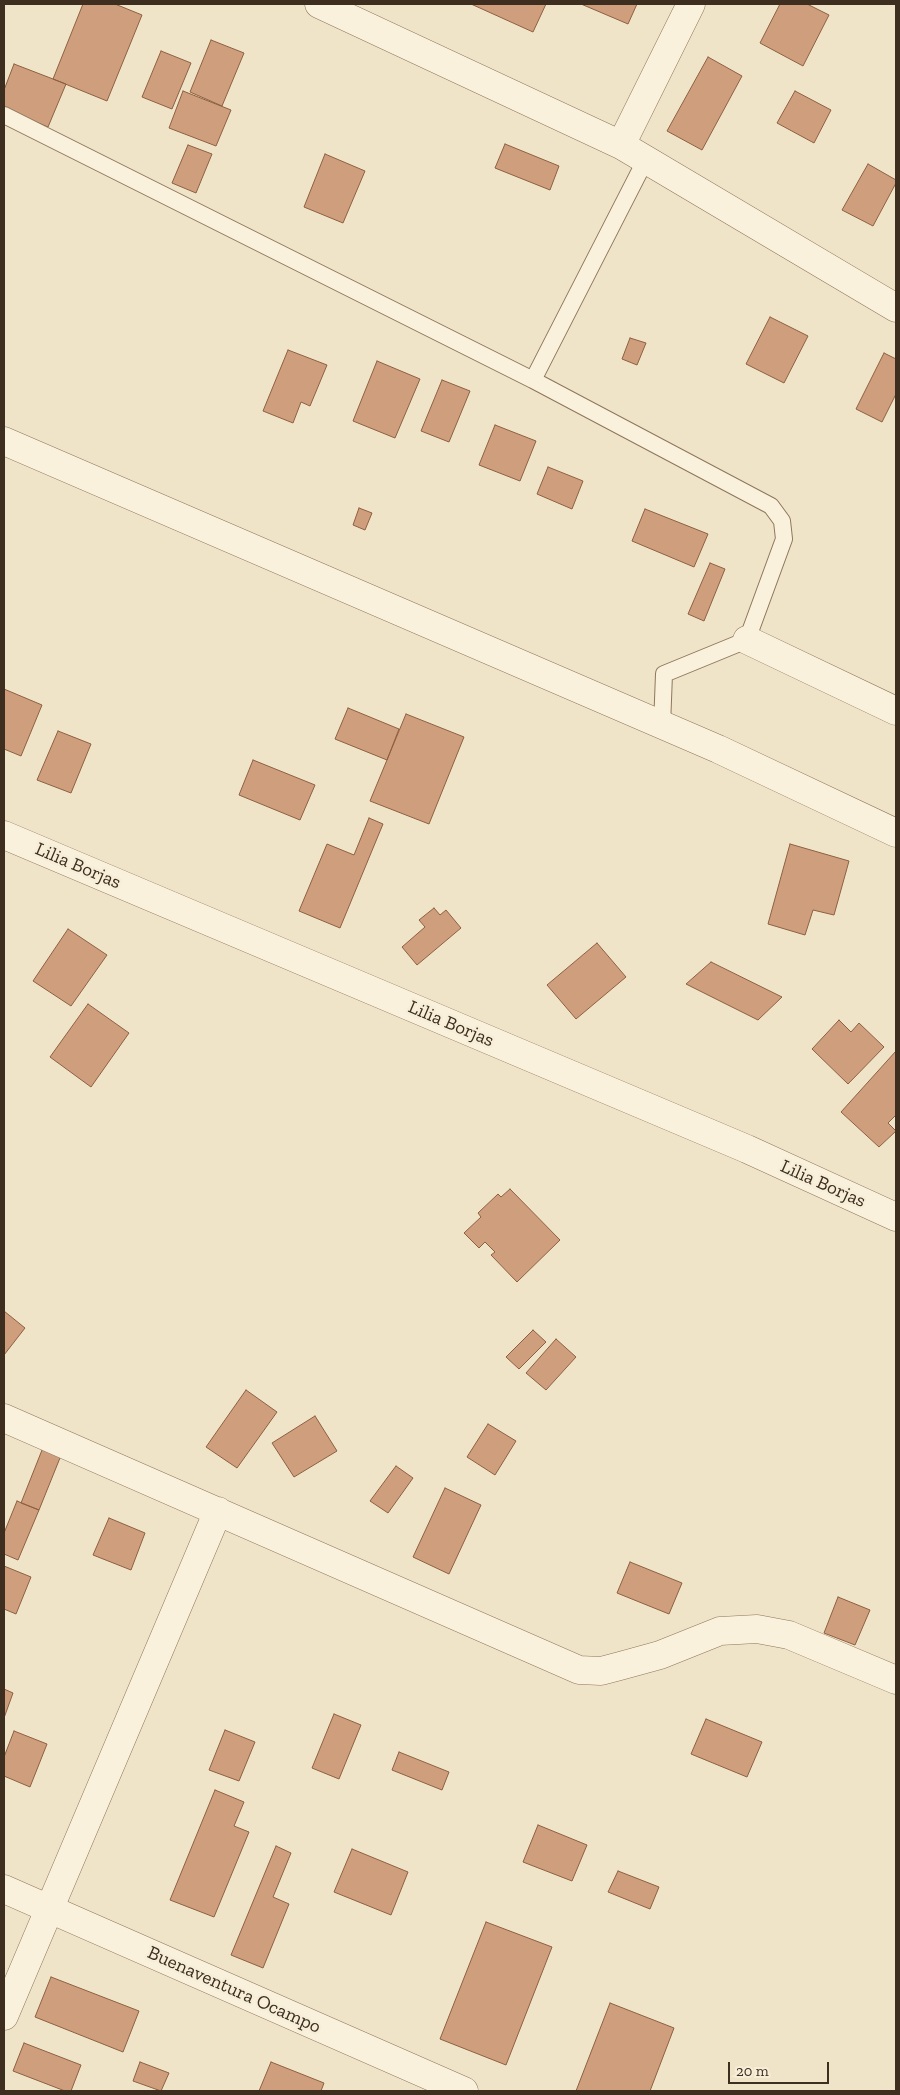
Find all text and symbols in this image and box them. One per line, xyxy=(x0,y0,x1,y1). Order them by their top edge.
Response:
street label: Lilia Borjas xyxy=(32,838,124,894)
street label: Lilia Borjas xyxy=(405,996,497,1052)
street label: Lilia Borjas xyxy=(777,1155,869,1213)
street label: Buenaventura Ocampo xyxy=(144,1941,324,2039)
scale bar xyxy=(730,2052,831,2084)
text: 20 m xyxy=(736,2062,769,2080)

